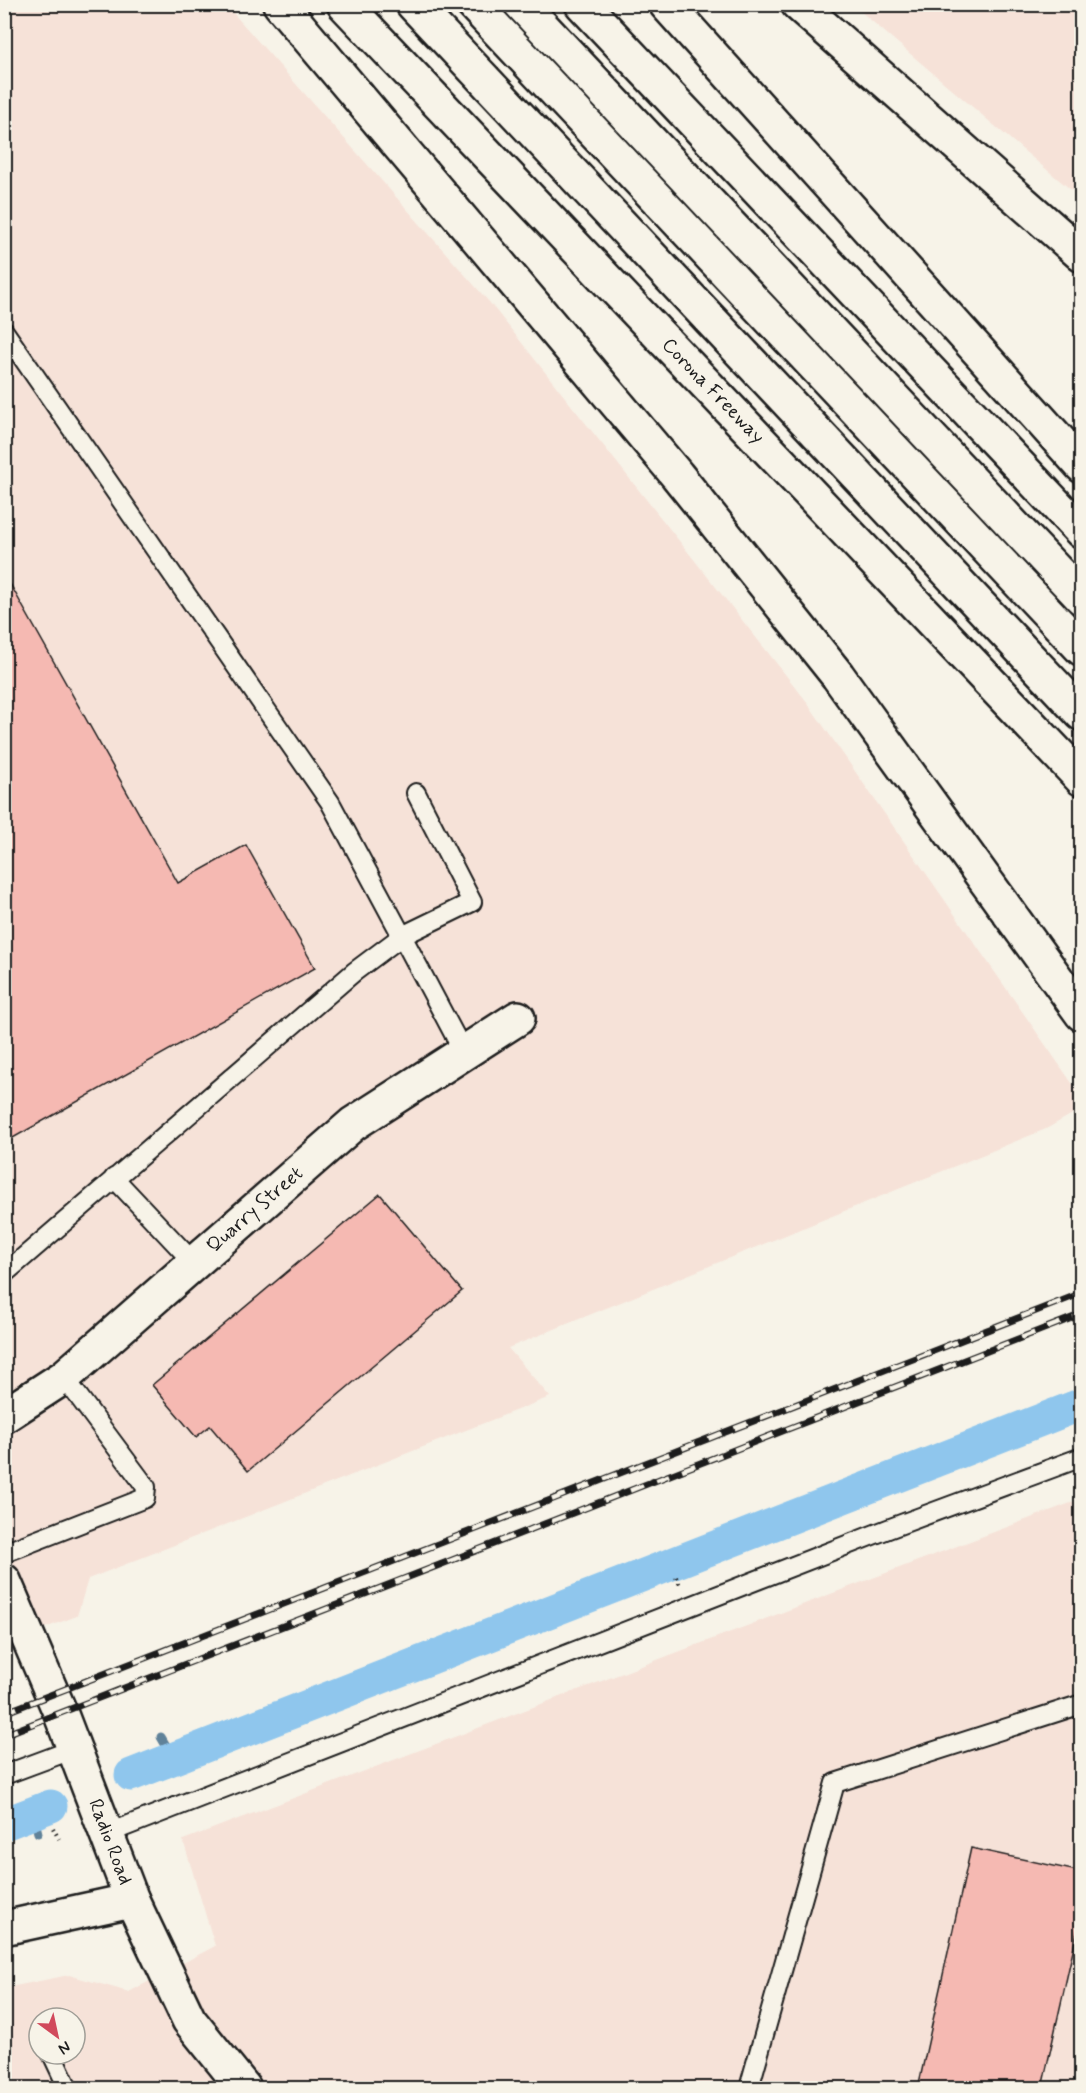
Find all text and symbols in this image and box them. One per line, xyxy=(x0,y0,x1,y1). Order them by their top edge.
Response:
street label: Corona Freeway xyxy=(655,332,771,450)
street label: Quarry Street xyxy=(201,1160,309,1260)
street label: Radio Road xyxy=(81,1795,139,1889)
north arrow xyxy=(27,2006,87,2066)
text: N xyxy=(54,2036,75,2059)

